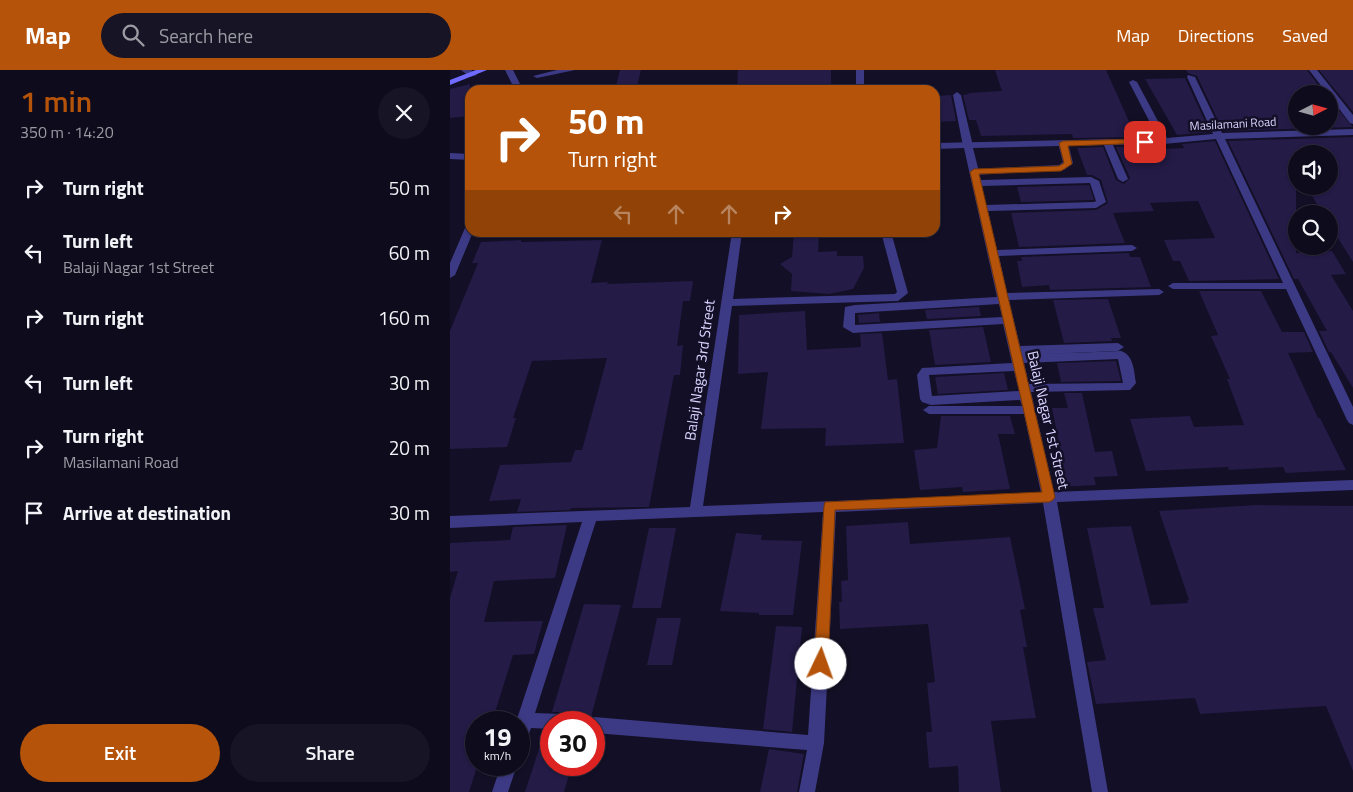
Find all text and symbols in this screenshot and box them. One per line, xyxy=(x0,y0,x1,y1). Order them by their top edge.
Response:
search box xyxy=(101,13,451,58)
text: Map xyxy=(25,17,71,53)
icon: search xyxy=(119,21,147,49)
text: Search here xyxy=(159,21,253,50)
text: Map xyxy=(1116,22,1150,49)
text: Directions xyxy=(1178,22,1254,49)
text: Saved xyxy=(1282,22,1328,49)
text: 1 min xyxy=(20,78,92,124)
north arrow xyxy=(1288,85,1338,135)
map controls xyxy=(1288,85,1338,255)
button: close xyxy=(378,87,430,139)
text: 50 m xyxy=(568,94,644,148)
icon: right xyxy=(485,105,550,170)
street label: Masilamani Road xyxy=(1189,112,1277,135)
text: 350 m · 14:20 xyxy=(20,120,114,144)
pin xyxy=(1124,121,1166,163)
icon: arrive xyxy=(1131,128,1159,156)
text: Turn right xyxy=(568,142,657,176)
button: sound xyxy=(1288,145,1338,195)
text: Turn right xyxy=(63,173,144,202)
text: 50 m xyxy=(389,173,430,202)
icon: right xyxy=(20,174,48,202)
icon: left xyxy=(609,200,637,228)
icon: ahead xyxy=(662,200,690,228)
icon: ahead xyxy=(715,200,743,228)
icon: right xyxy=(768,200,796,228)
button: search xyxy=(1288,205,1338,255)
text: Turn left xyxy=(63,226,133,255)
text: 60 m xyxy=(389,238,430,267)
icon: left xyxy=(20,239,48,267)
text: Balaji Nagar 1st Street xyxy=(63,255,214,279)
street label: Balaji Nagar 3rd Street xyxy=(678,297,721,442)
text: Turn right xyxy=(63,303,144,332)
text: 160 m xyxy=(378,303,430,332)
icon: right xyxy=(20,304,48,332)
street label: Balaji Nagar 1st Street xyxy=(1021,348,1076,492)
text: Turn left xyxy=(63,368,133,397)
text: 30 m xyxy=(389,368,430,397)
icon: left xyxy=(20,369,48,397)
text: Turn right xyxy=(63,421,144,450)
text: 20 m xyxy=(389,433,430,462)
icon: right xyxy=(20,434,48,462)
text: Masilamani Road xyxy=(63,450,179,474)
text: Arrive at destination xyxy=(63,498,231,527)
text: 30 m xyxy=(389,498,430,527)
icon: arrive xyxy=(20,499,48,527)
position arrow xyxy=(794,637,846,689)
speed limit sign: 30 xyxy=(540,711,605,776)
text: 19 xyxy=(483,718,512,756)
button: Exit xyxy=(20,724,220,782)
button: Share xyxy=(230,724,430,782)
text: km/h xyxy=(484,746,511,765)

